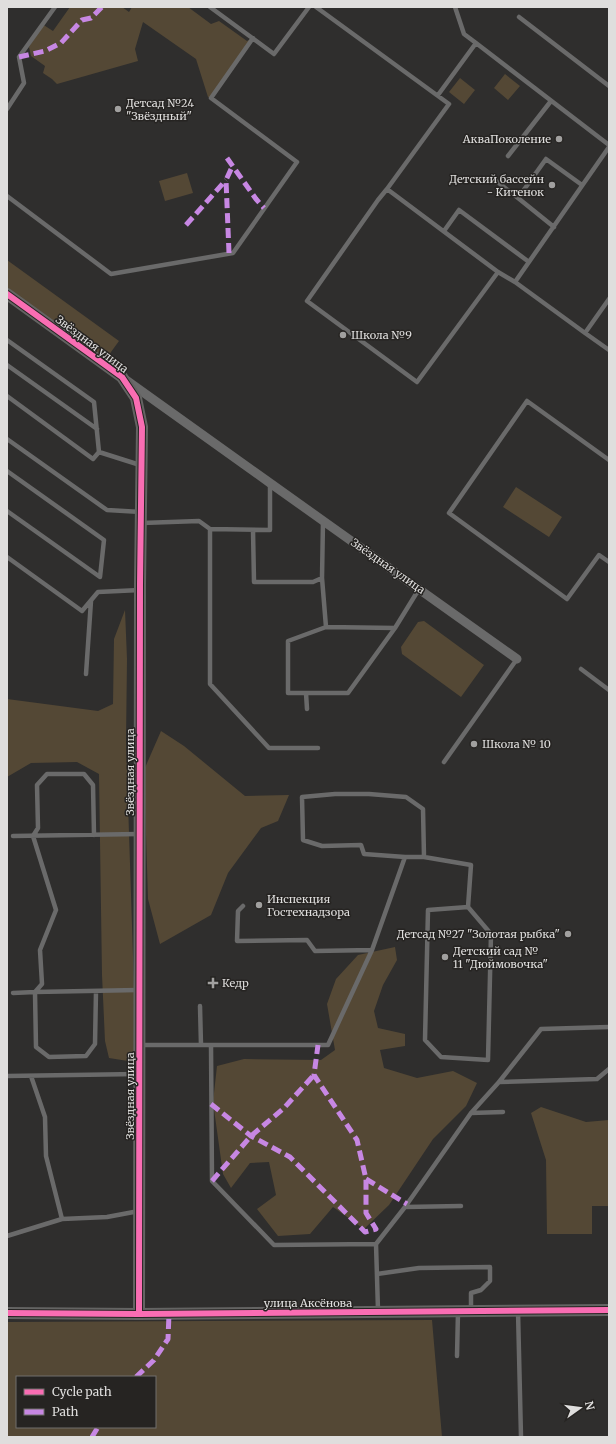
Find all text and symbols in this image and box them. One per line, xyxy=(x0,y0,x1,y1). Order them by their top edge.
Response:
place label: Детсад №24 "Звёздный" xyxy=(126,96,194,123)
marker: Детсад №24 "Звёздный" xyxy=(113,104,123,114)
place label: АкваПоколение xyxy=(462,132,551,146)
marker: АкваПоколение xyxy=(554,134,564,144)
place label: Детский бассейн - Китенок xyxy=(449,172,544,199)
marker: Детский бассейн - Китенок xyxy=(547,180,557,190)
street label: Звёздная улица xyxy=(53,312,131,376)
place label: Школа №9 xyxy=(351,328,412,342)
marker: Школа №9 xyxy=(338,330,348,340)
street label: Звёздная улица xyxy=(348,535,428,597)
street label: Звёздная улица xyxy=(123,728,137,816)
place label: Школа № 10 xyxy=(482,737,551,751)
marker: Школа № 10 xyxy=(469,739,479,749)
place label: Инспекция Гостехнадзора xyxy=(267,892,350,919)
marker: Инспекция Гостехнадзора xyxy=(254,900,264,910)
place label: Детсад №27 "Золотая рыбка" xyxy=(397,927,560,941)
marker: Детсад №27 "Золотая рыбка" xyxy=(563,929,573,939)
place label: Детский сад № 11 "Дюймовочка" xyxy=(453,944,548,971)
marker: Детский сад № 11 "Дюймовочка" xyxy=(440,952,450,962)
place label: Кедр xyxy=(222,976,249,990)
marker: Кедр xyxy=(207,977,219,989)
street label: Звёздная улица xyxy=(123,1052,137,1140)
street label: улица Аксёнова xyxy=(264,1296,352,1310)
legend xyxy=(16,1376,156,1428)
text: Cycle path xyxy=(52,1384,112,1399)
north arrow xyxy=(560,1388,600,1428)
text: N xyxy=(582,1400,598,1412)
text: Path xyxy=(52,1404,78,1419)

